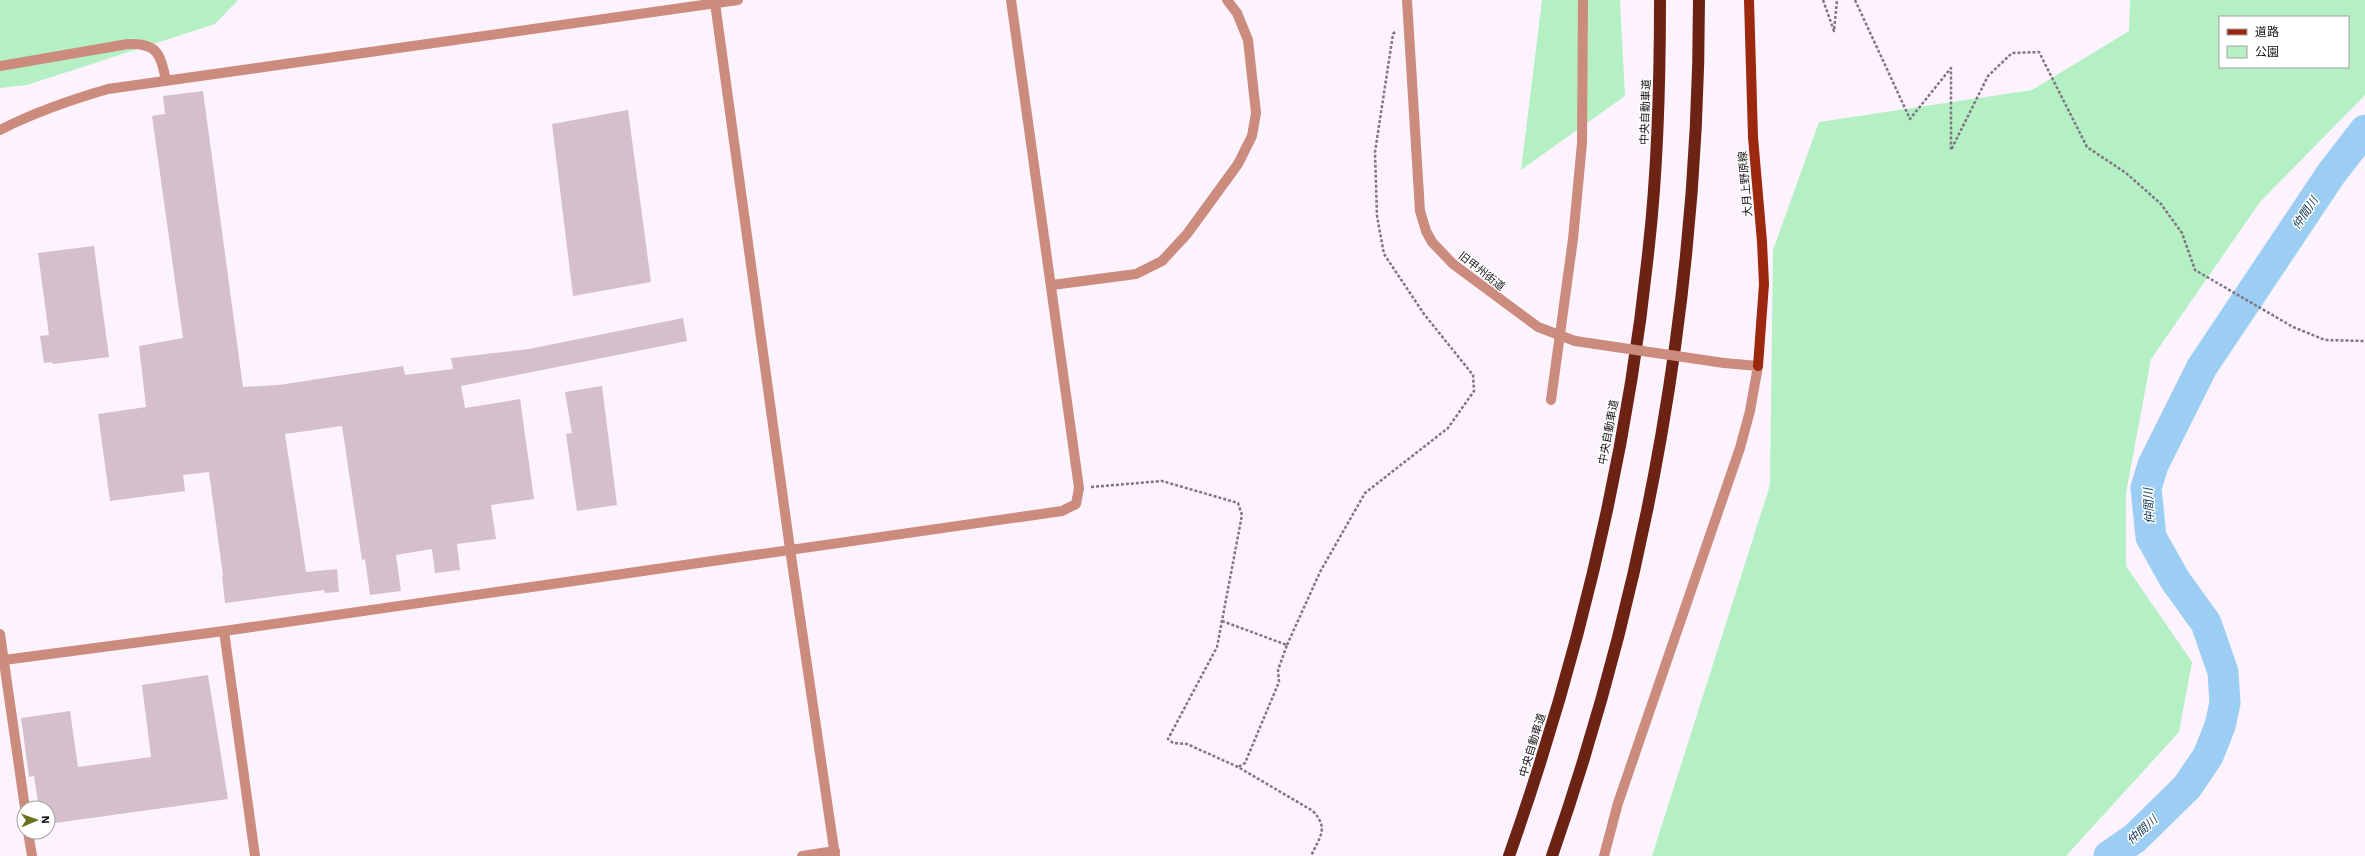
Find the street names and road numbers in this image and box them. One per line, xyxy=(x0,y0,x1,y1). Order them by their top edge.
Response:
street label: 中央自動車道 xyxy=(1638,79,1653,145)
street label: 大月上野原線 xyxy=(1736,151,1755,217)
street label: 旧甲州街道 xyxy=(1456,249,1507,293)
street label: 中央自動車道 xyxy=(1596,398,1621,466)
street label: 中央自動車道 xyxy=(1517,712,1548,779)

